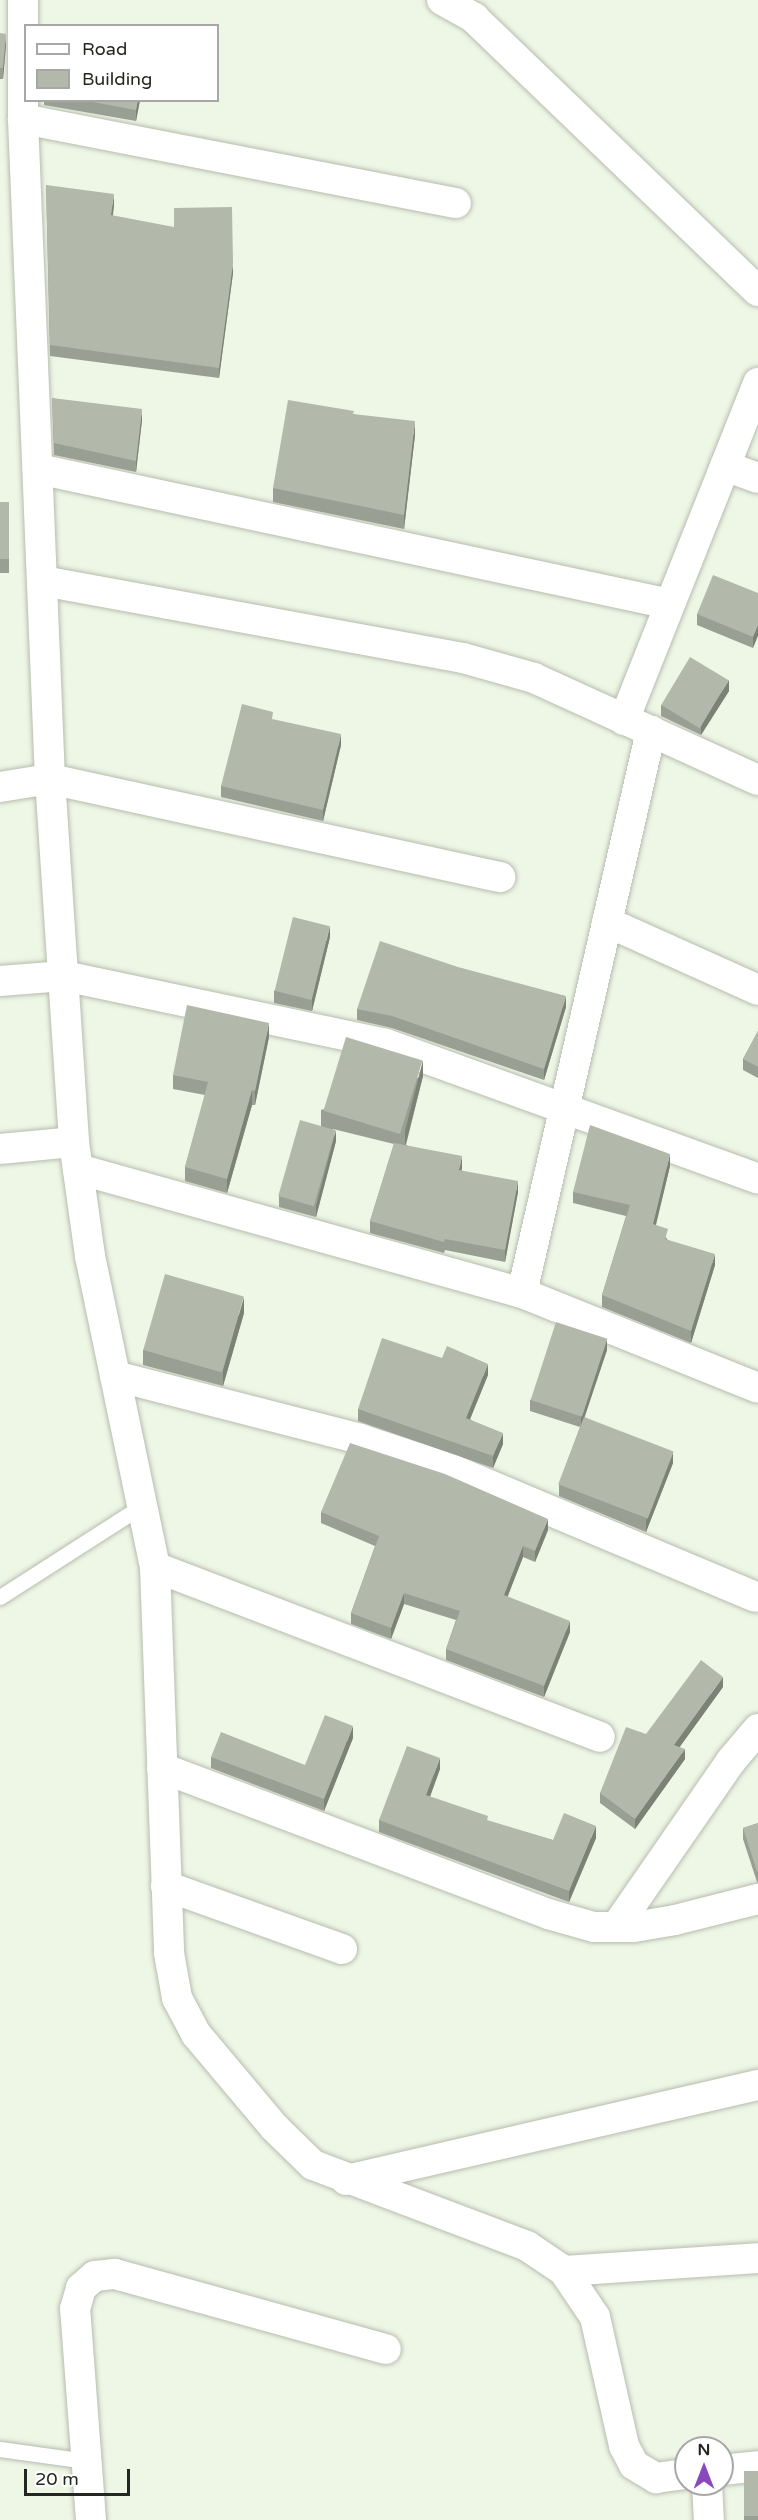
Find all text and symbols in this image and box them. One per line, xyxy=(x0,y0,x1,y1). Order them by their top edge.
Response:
legend xyxy=(24,24,219,102)
text: Road xyxy=(82,38,127,60)
text: Building xyxy=(82,68,152,90)
north arrow xyxy=(674,2436,734,2496)
text: N xyxy=(698,2440,710,2460)
scale bar xyxy=(27,2457,134,2495)
text: 20 m xyxy=(35,2468,79,2490)

